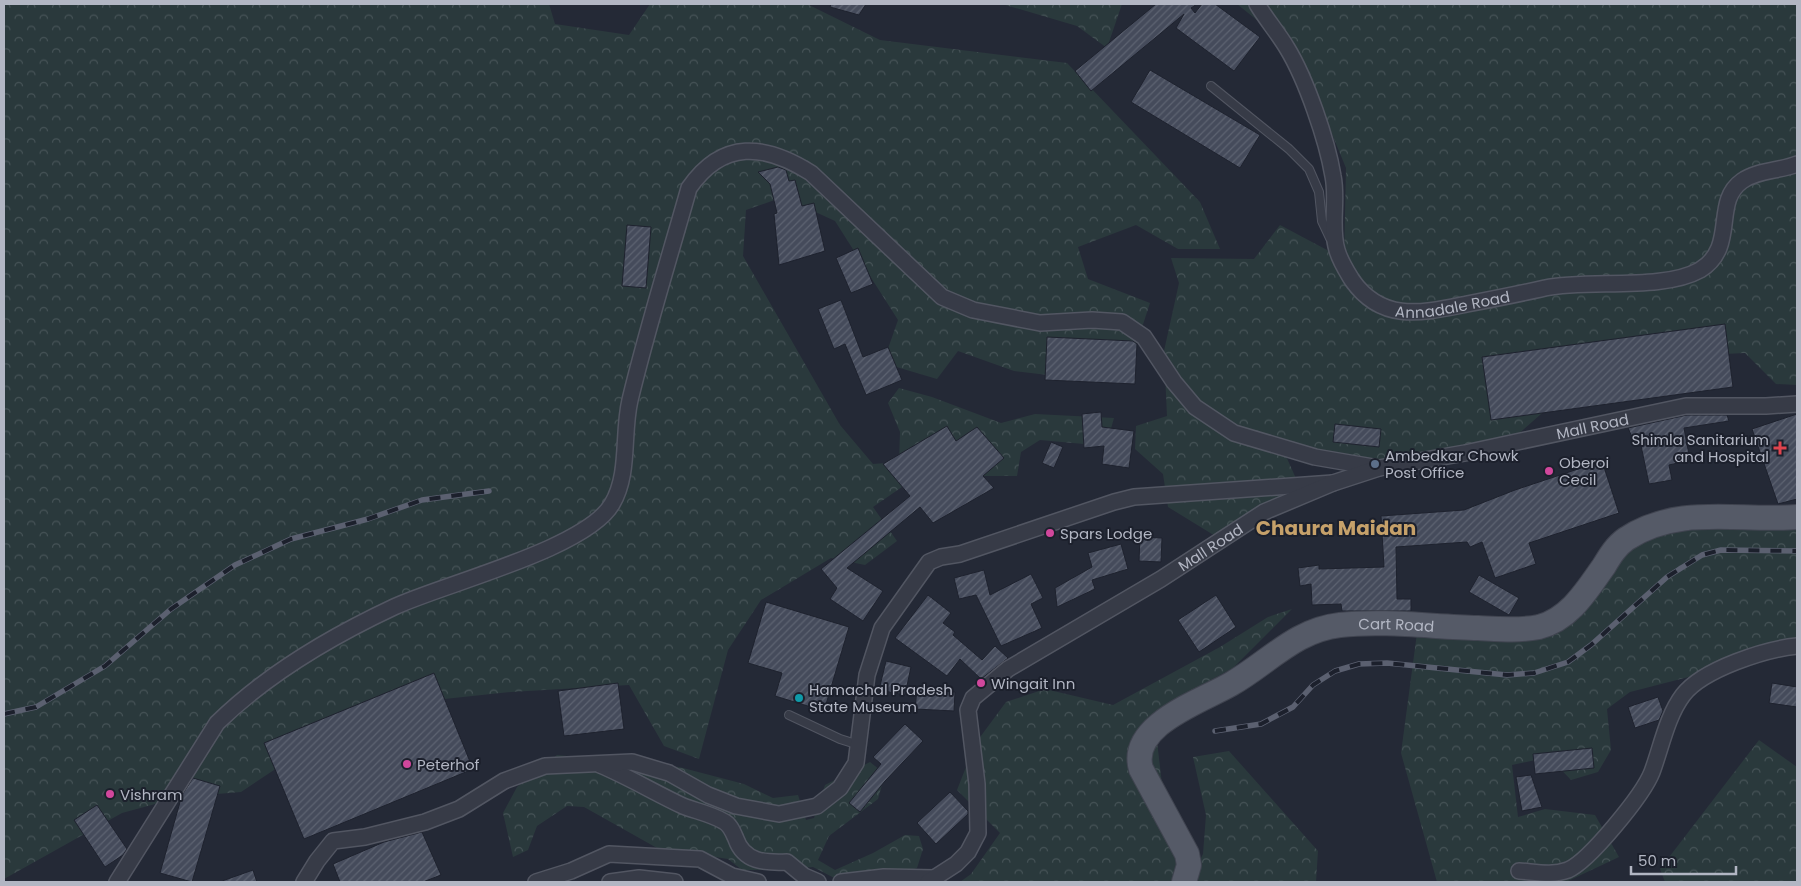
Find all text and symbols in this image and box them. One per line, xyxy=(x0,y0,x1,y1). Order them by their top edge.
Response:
street label: Annadale Road xyxy=(1394,285,1512,322)
street label: Mall Road xyxy=(1554,408,1631,444)
place label: Shimla Sanitarium and Hospital xyxy=(1631,429,1769,467)
marker: Shimla Sanitarium and Hospital xyxy=(1773,441,1787,455)
place label: Ambedkar Chowk Post Office xyxy=(1385,445,1519,483)
place label: Oberoi Cecil xyxy=(1559,452,1609,490)
marker: Ambedkar Chowk Post Office xyxy=(1369,458,1381,470)
marker: Oberoi Cecil xyxy=(1543,465,1555,477)
district label: Chaura Maidan xyxy=(1256,514,1416,542)
street label: Mall Road xyxy=(1174,518,1247,576)
place label: Spars Lodge xyxy=(1060,523,1152,544)
marker: Spars Lodge xyxy=(1044,527,1056,539)
street label: Cart Road xyxy=(1358,613,1435,636)
place label: Wingait Inn xyxy=(991,673,1075,694)
marker: Wingait Inn xyxy=(975,677,987,689)
place label: Hamachal Pradesh State Museum xyxy=(809,679,953,717)
marker: Hamachal Pradesh State Museum xyxy=(793,692,805,704)
place label: Peterhof xyxy=(417,754,480,775)
marker: Peterhof xyxy=(401,758,413,770)
place label: Vishram xyxy=(120,784,182,805)
marker: Vishram xyxy=(104,788,116,800)
scale bar xyxy=(1631,844,1736,876)
text: 50 m xyxy=(1638,850,1676,871)

